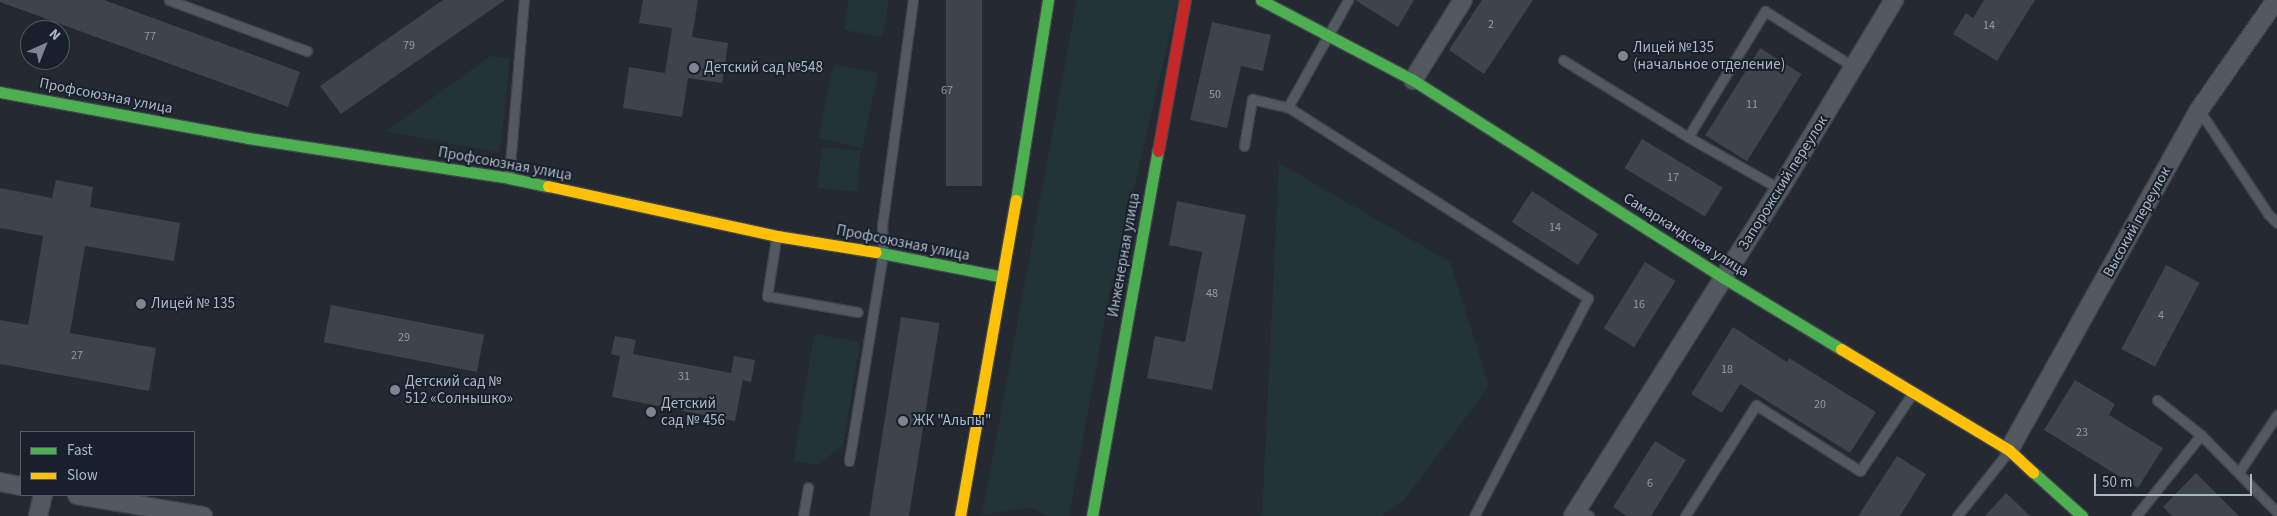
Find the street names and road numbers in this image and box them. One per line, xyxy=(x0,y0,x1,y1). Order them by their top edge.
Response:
street label: Профсоюзная улица xyxy=(38,74,174,118)
street label: Запорожский переулок xyxy=(1734,113,1832,253)
street label: Профсоюзная улица xyxy=(437,143,573,185)
street label: Высокий переулок xyxy=(2099,164,2175,280)
street label: Самаркандская улица xyxy=(1620,189,1752,281)
street label: Инженерная улица xyxy=(1104,191,1144,319)
street label: Профсоюзная улица xyxy=(835,221,971,265)

